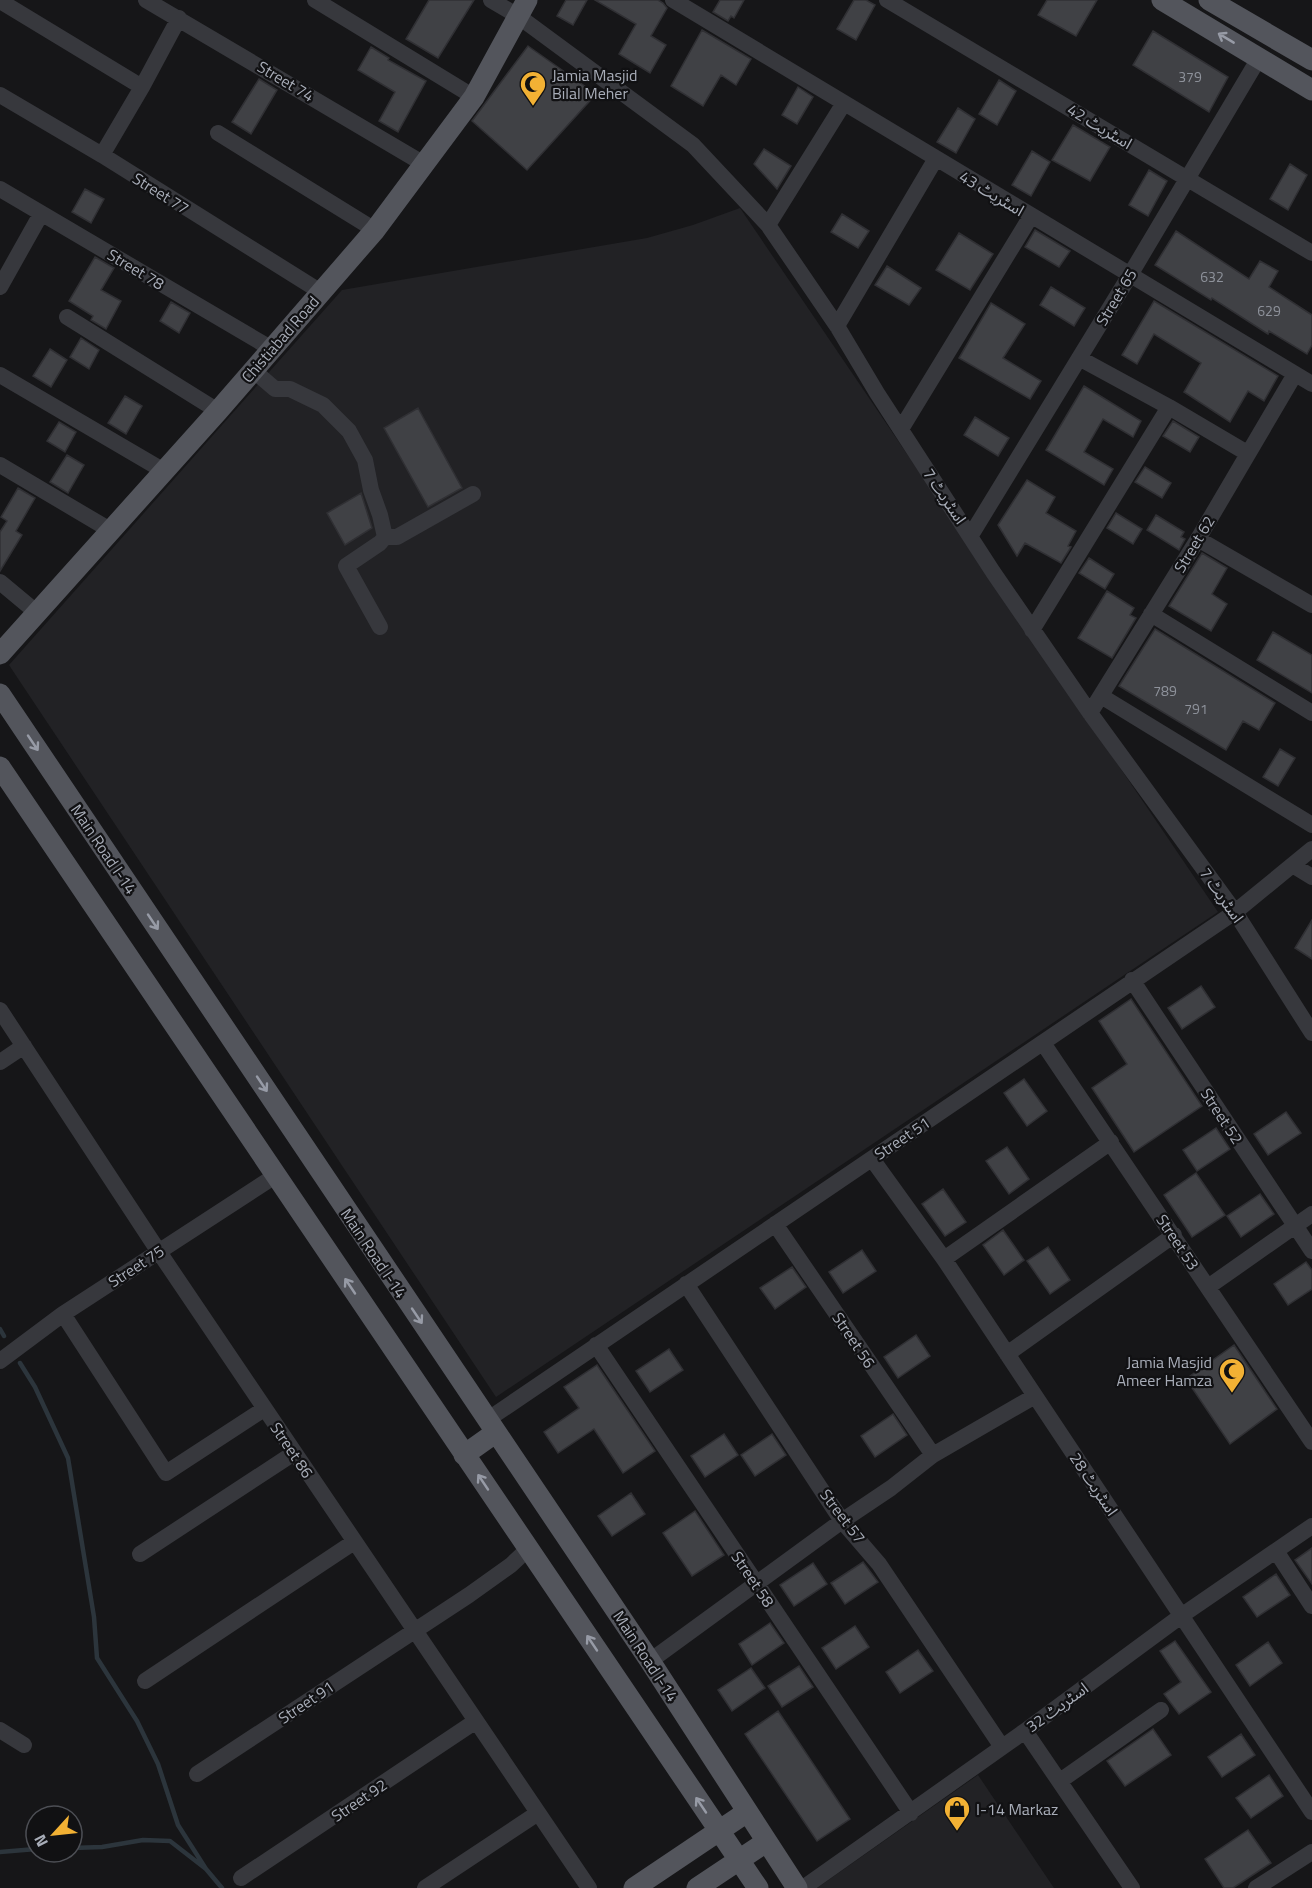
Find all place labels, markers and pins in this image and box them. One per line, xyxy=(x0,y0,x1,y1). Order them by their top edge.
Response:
place label: Jamia Masjid Bilal Meher xyxy=(552,63,637,105)
mosque icon: Jamia Masjid Bilal Meher xyxy=(518,69,548,107)
place label: Jamia Masjid Ameer Hamza xyxy=(1116,1350,1212,1392)
mosque icon: Jamia Masjid Ameer Hamza xyxy=(1217,1356,1247,1394)
shop icon: I-14 Markaz xyxy=(942,1794,972,1832)
place label: I-14 Markaz xyxy=(976,1797,1058,1821)

